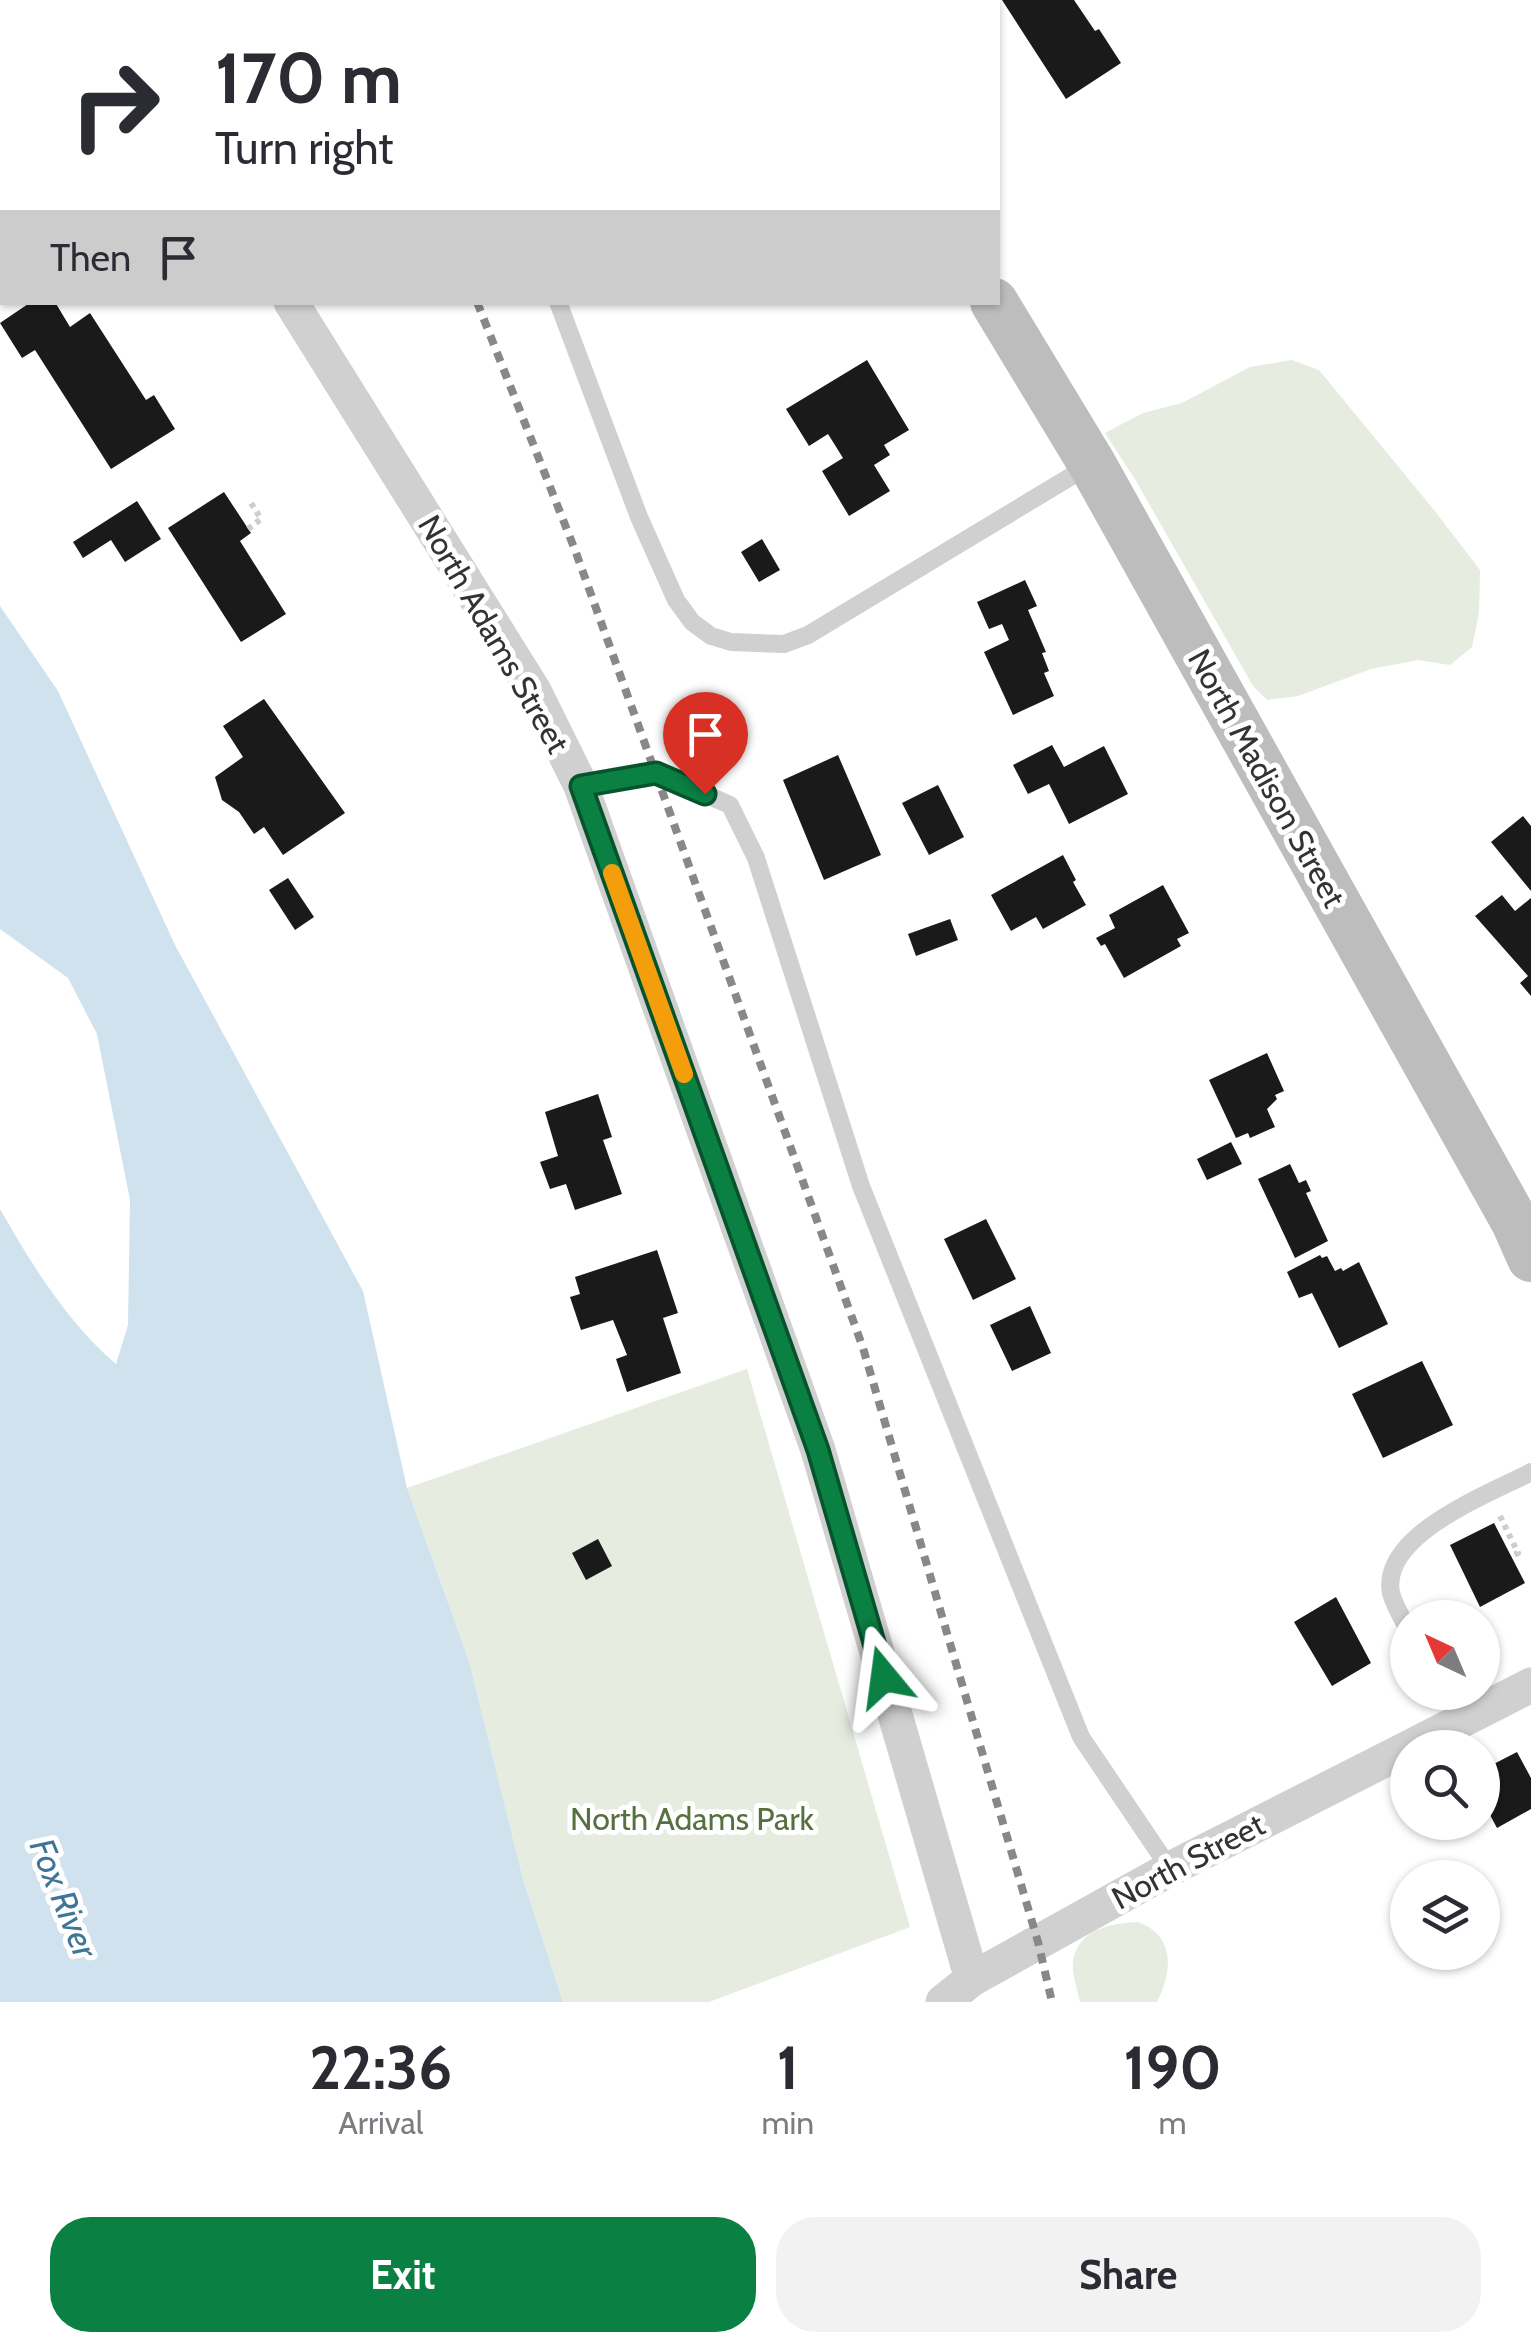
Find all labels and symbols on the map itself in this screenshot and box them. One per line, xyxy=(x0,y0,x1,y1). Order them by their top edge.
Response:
street label: North Adams Street xyxy=(410,508,578,760)
street label: North Madison Street xyxy=(1180,642,1354,914)
pin xyxy=(663,692,748,795)
north arrow xyxy=(1390,1600,1500,1710)
position arrow xyxy=(832,1625,936,1729)
park label: North Adams Park xyxy=(570,1799,815,1838)
street label: North Street xyxy=(1105,1804,1271,1918)
water label: Fox River xyxy=(21,1832,108,1965)

